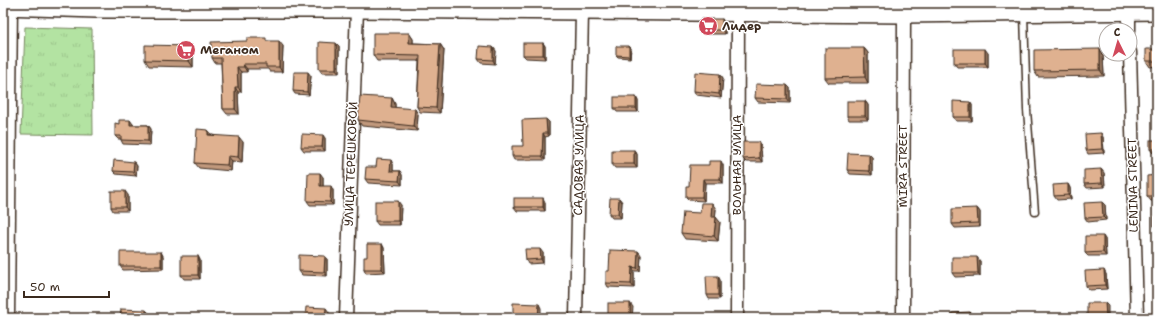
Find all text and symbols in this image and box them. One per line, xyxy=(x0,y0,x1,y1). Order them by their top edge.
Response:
supermarket icon: Лидер xyxy=(697,15,719,37)
place label: Лидер xyxy=(722,18,761,34)
north arrow xyxy=(1098,22,1138,62)
text: С xyxy=(1113,25,1121,40)
supermarket icon: Меганом xyxy=(175,39,197,61)
place label: Меганом xyxy=(200,42,259,58)
street label: УЛИЦА ТЕРЕШКОВОЙ xyxy=(341,101,361,227)
street label: САДОВАЯ УЛИЦА xyxy=(570,114,588,216)
street label: ВОЛЬНАЯ УЛИЦА xyxy=(729,115,745,215)
street label: MIRA STREET xyxy=(895,124,911,208)
street label: LENINA STREET xyxy=(1124,137,1142,233)
scale bar xyxy=(24,273,109,299)
text: 50 m xyxy=(30,279,60,295)

